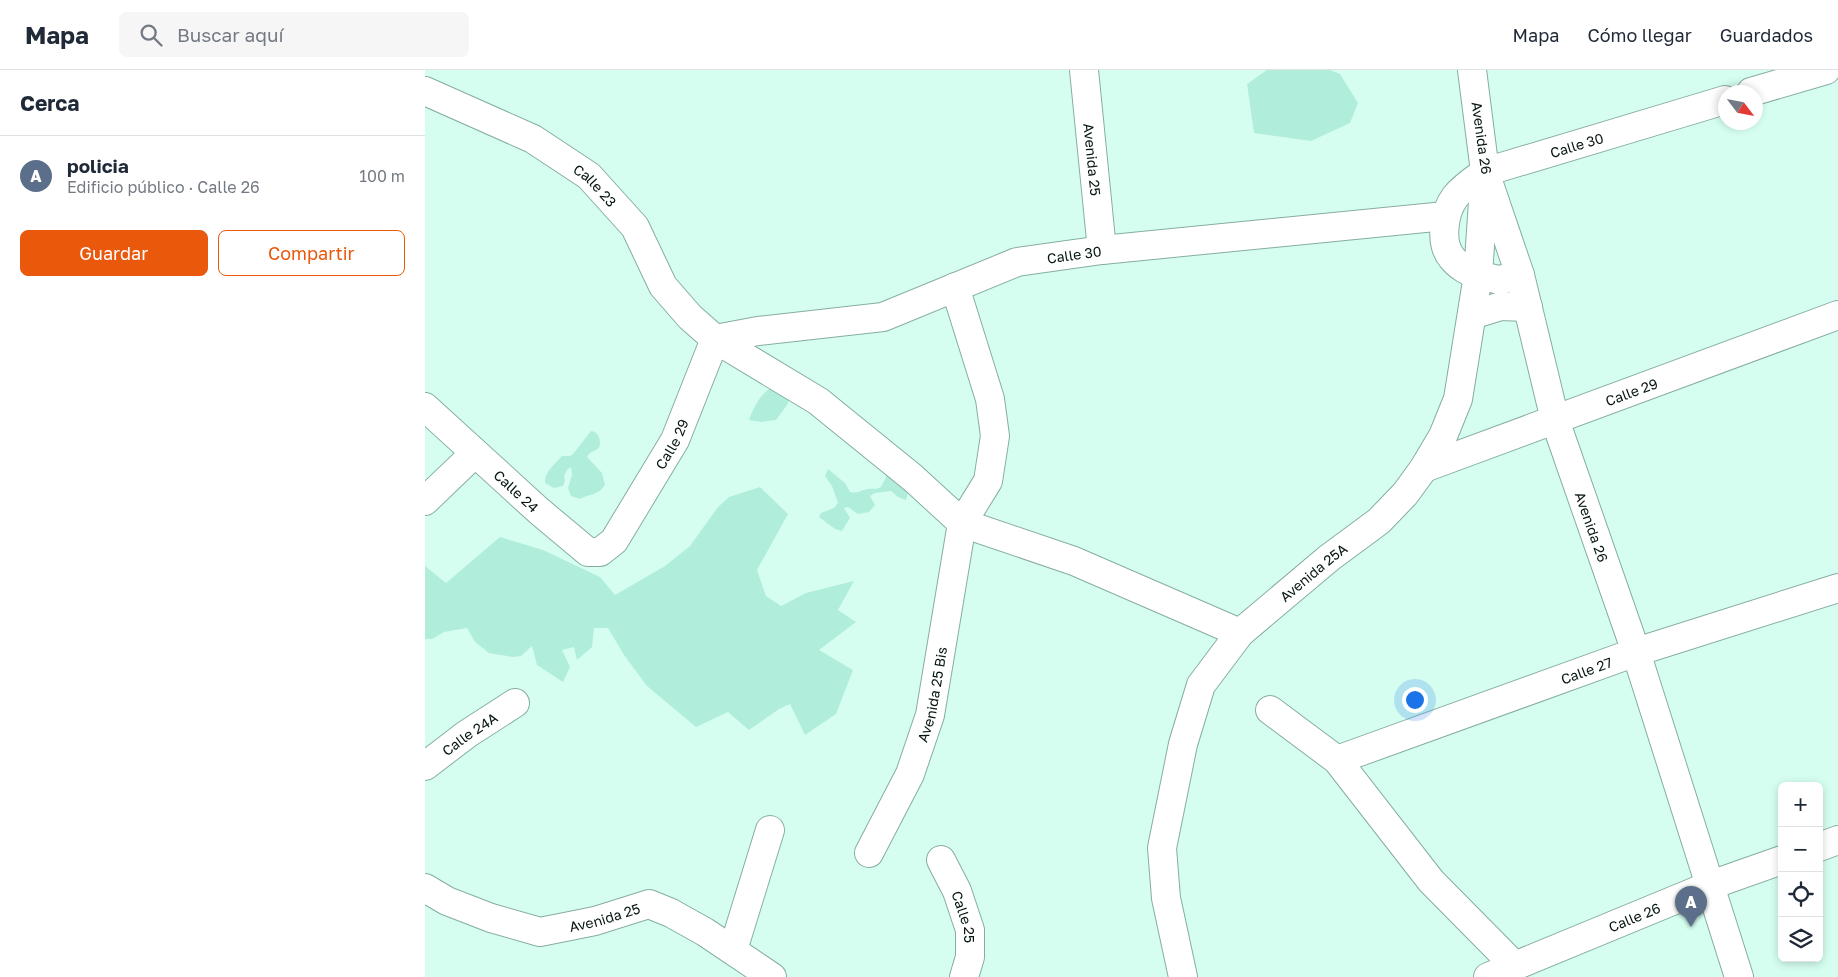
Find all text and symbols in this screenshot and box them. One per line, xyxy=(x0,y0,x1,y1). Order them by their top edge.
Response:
search box xyxy=(119,12,469,57)
text: Mapa xyxy=(25,20,89,49)
icon: search xyxy=(137,21,165,49)
text: Buscar aquí xyxy=(177,23,284,46)
text: Mapa xyxy=(1513,24,1559,46)
text: Cómo llegar xyxy=(1587,24,1692,46)
text: Guardados xyxy=(1720,24,1813,46)
north arrow xyxy=(1718,85,1763,130)
text: Cerca xyxy=(20,90,79,116)
street label: Avenida 26 xyxy=(1468,101,1496,175)
street label: Avenida 25 xyxy=(1081,122,1105,197)
street label: Calle 30 xyxy=(1548,129,1605,161)
text: policia xyxy=(67,154,129,177)
street label: Calle 23 xyxy=(571,160,621,210)
text: A xyxy=(30,166,42,186)
text: 100 m xyxy=(359,166,405,186)
text: Edificio público · Calle 26 xyxy=(67,177,260,197)
button: Guardar xyxy=(20,230,208,276)
button: Compartir xyxy=(218,230,405,276)
street label: Calle 30 xyxy=(1046,242,1102,266)
street label: Calle 29 xyxy=(1603,374,1660,409)
street label: Calle 29 xyxy=(651,416,691,472)
street label: Calle 24 xyxy=(491,466,542,515)
street label: Avenida 26 xyxy=(1572,489,1612,564)
street label: Avenida 25A xyxy=(1276,539,1351,605)
street label: Avenida 25 Bis xyxy=(913,645,950,744)
street label: Calle 27 xyxy=(1558,653,1614,687)
your location xyxy=(1402,687,1428,713)
street label: Calle 24A xyxy=(438,708,501,759)
map controls xyxy=(1778,782,1823,962)
button: + xyxy=(1778,782,1823,827)
button: − xyxy=(1778,827,1823,872)
button: locate xyxy=(1778,872,1823,917)
pin: A xyxy=(1675,886,1707,927)
street label: Calle 25 xyxy=(949,888,979,943)
street label: Calle 26 xyxy=(1606,898,1662,935)
street label: Avenida 25 xyxy=(568,899,642,934)
button: layers xyxy=(1778,917,1823,962)

